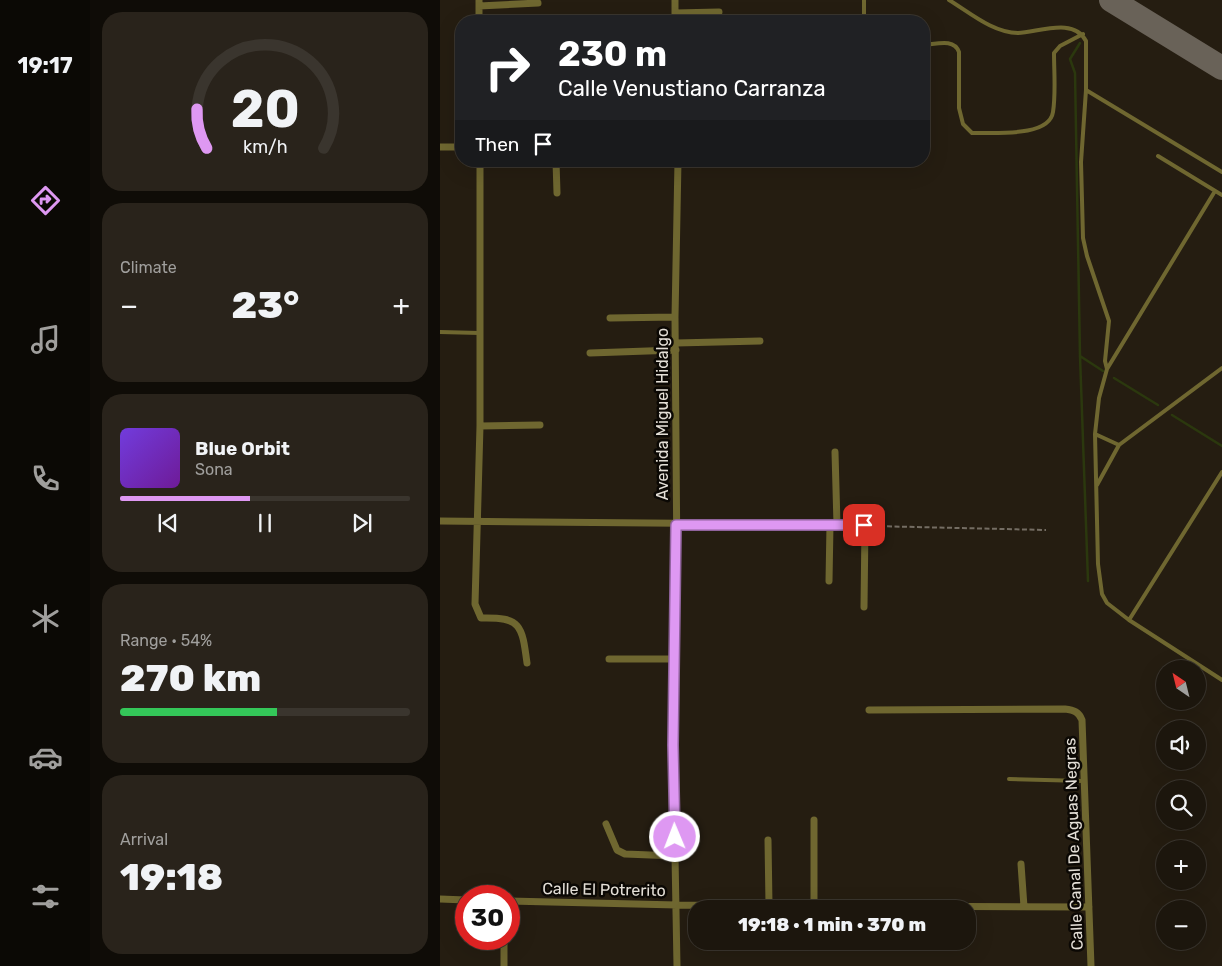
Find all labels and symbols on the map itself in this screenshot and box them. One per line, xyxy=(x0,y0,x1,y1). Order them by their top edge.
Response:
street label: Avenida Miguel Hidalgo xyxy=(653,328,672,500)
pin xyxy=(843,504,885,546)
north arrow xyxy=(1156,660,1206,710)
street label: Calle Canal De Aguas Negras xyxy=(1060,737,1087,951)
position arrow xyxy=(648,810,700,862)
street label: Calle El Potrerito xyxy=(542,879,666,900)
speed limit sign: 30 xyxy=(455,885,520,950)

